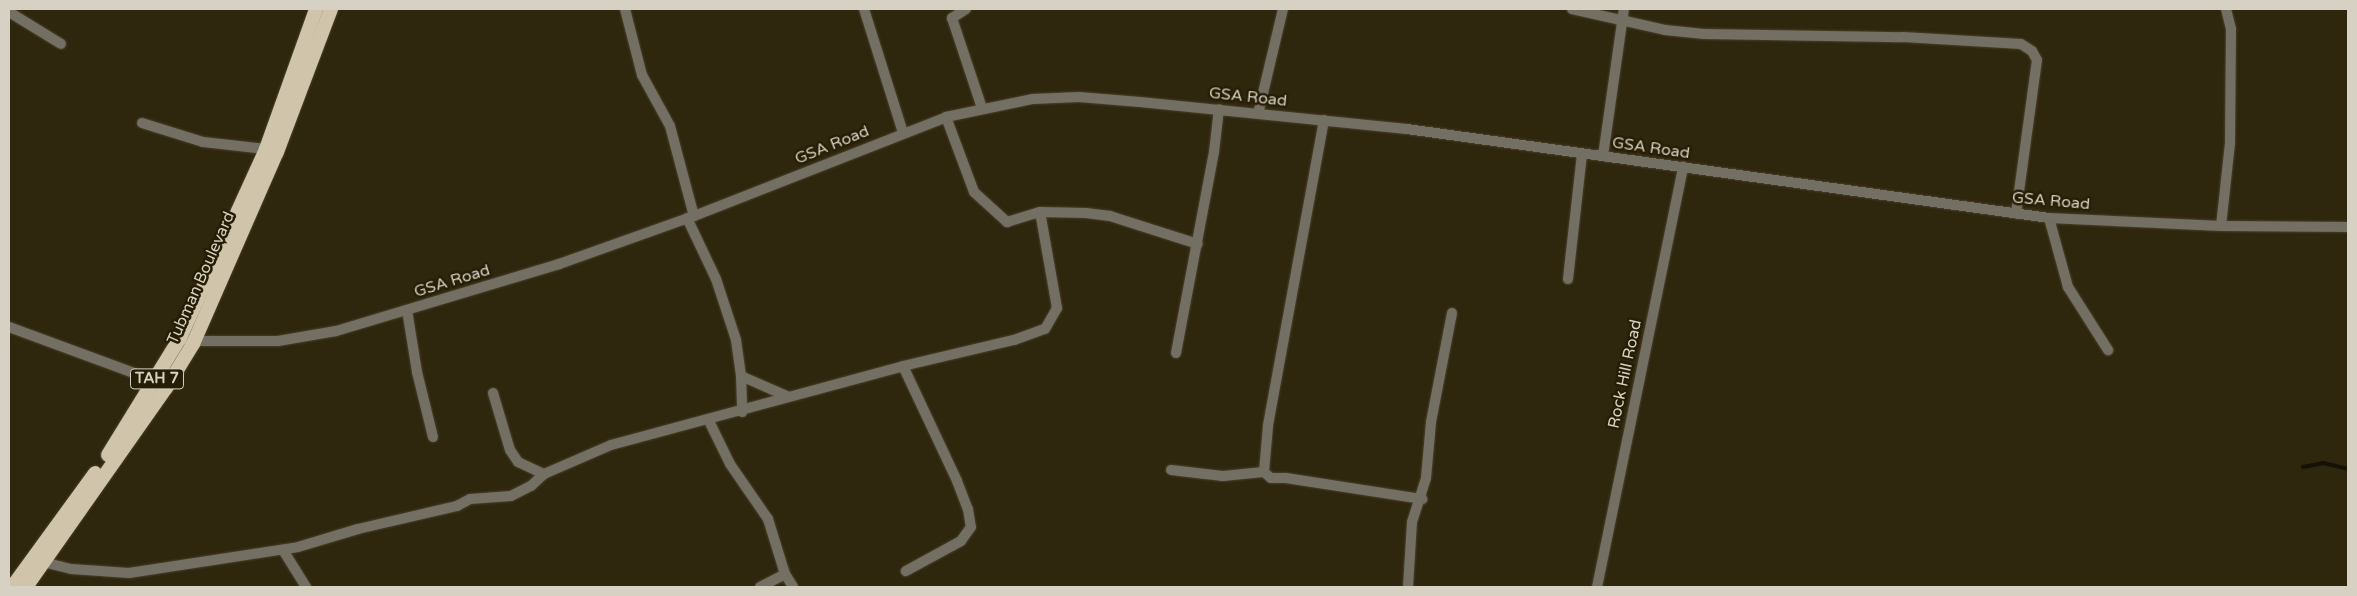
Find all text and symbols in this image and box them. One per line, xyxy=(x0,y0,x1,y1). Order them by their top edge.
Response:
street label: GSA Road xyxy=(1208,83,1288,111)
street label: GSA Road xyxy=(792,121,872,169)
street label: GSA Road xyxy=(1611,133,1691,163)
street label: GSA Road xyxy=(2011,188,2091,214)
street label: Tubman Boulevard xyxy=(163,209,239,347)
street label: GSA Road xyxy=(412,260,492,302)
street label: Rock Hill Road xyxy=(1604,318,1646,430)
road number: TAH 7 xyxy=(130,366,184,392)

